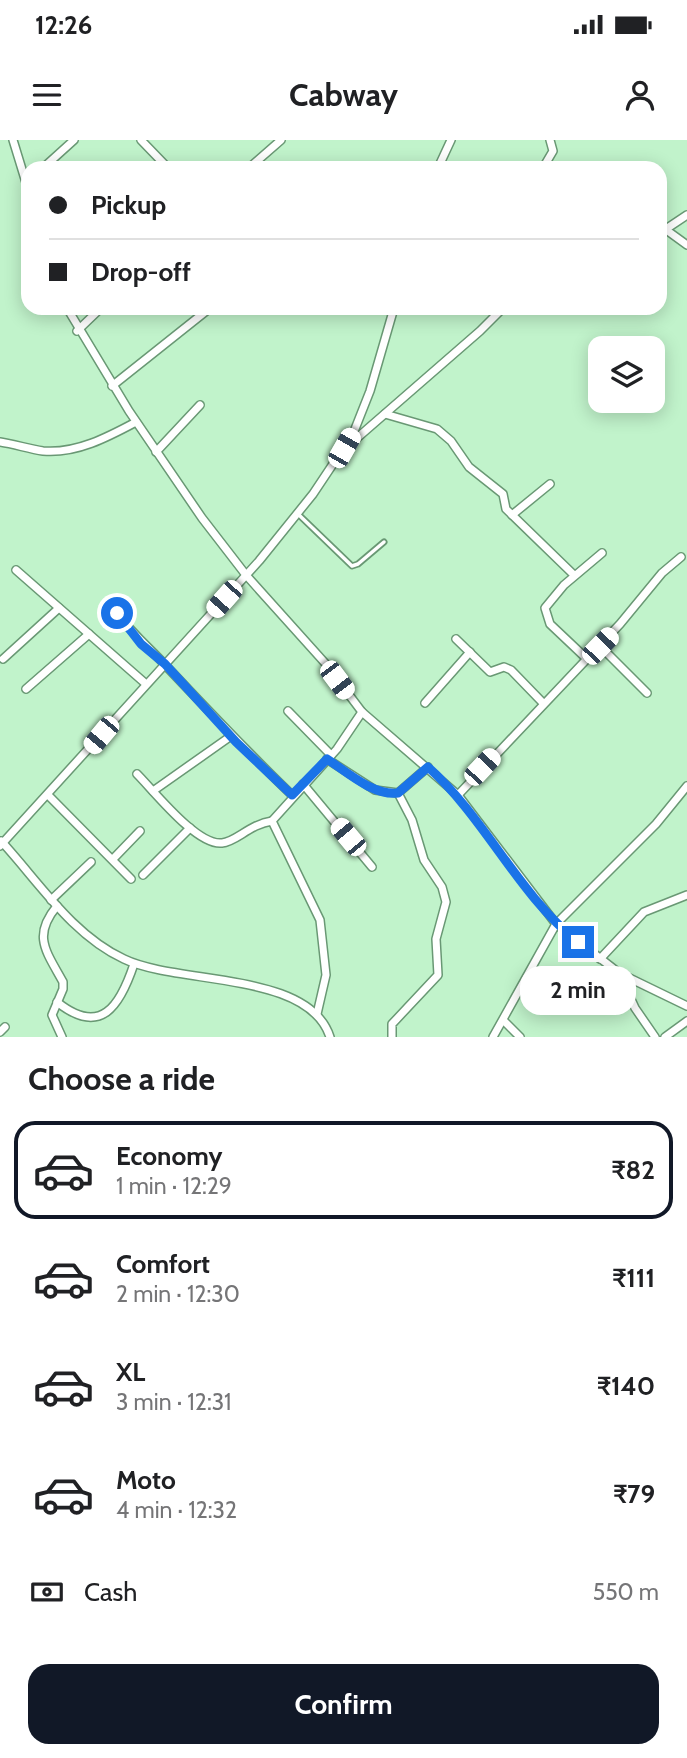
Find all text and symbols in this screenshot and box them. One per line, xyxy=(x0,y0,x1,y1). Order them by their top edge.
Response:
text: 12:26 xyxy=(35,9,93,41)
text: Cabway xyxy=(289,75,398,114)
icon: menu xyxy=(28,76,66,114)
icon: person xyxy=(621,76,659,114)
text: Pickup xyxy=(91,189,166,221)
text: Drop-off xyxy=(91,256,191,288)
map controls xyxy=(588,336,665,413)
button: layers xyxy=(588,336,665,413)
car xyxy=(325,425,364,471)
car xyxy=(203,576,246,622)
route start xyxy=(101,597,133,629)
car xyxy=(578,624,623,668)
car xyxy=(316,657,359,703)
car xyxy=(80,712,123,758)
car xyxy=(460,744,505,790)
car xyxy=(327,814,370,860)
route end xyxy=(562,926,594,958)
callout: 2 min xyxy=(520,966,636,1016)
text: 2 min xyxy=(550,976,606,1004)
text: Choose a ride xyxy=(28,1059,215,1098)
icon: car xyxy=(32,1139,95,1202)
text: Economy xyxy=(116,1140,222,1172)
text: ₹82 xyxy=(611,1154,655,1186)
text: 1 min · 12:29 xyxy=(116,1172,232,1200)
icon: car xyxy=(32,1247,95,1310)
text: Comfort xyxy=(116,1248,210,1280)
text: ₹111 xyxy=(612,1262,655,1294)
text: 2 min · 12:30 xyxy=(116,1280,240,1308)
icon: car xyxy=(32,1355,95,1418)
text: XL xyxy=(116,1356,145,1388)
text: ₹140 xyxy=(597,1370,655,1402)
text: 3 min · 12:31 xyxy=(116,1388,232,1416)
icon: car xyxy=(32,1463,95,1526)
text: Moto xyxy=(116,1464,176,1496)
text: ₹79 xyxy=(613,1478,655,1510)
text: 4 min · 12:32 xyxy=(116,1496,237,1524)
icon: cash xyxy=(28,1573,66,1611)
text: Cash xyxy=(84,1576,137,1608)
text: 550 m xyxy=(593,1578,659,1606)
button: Confirm xyxy=(28,1664,659,1744)

